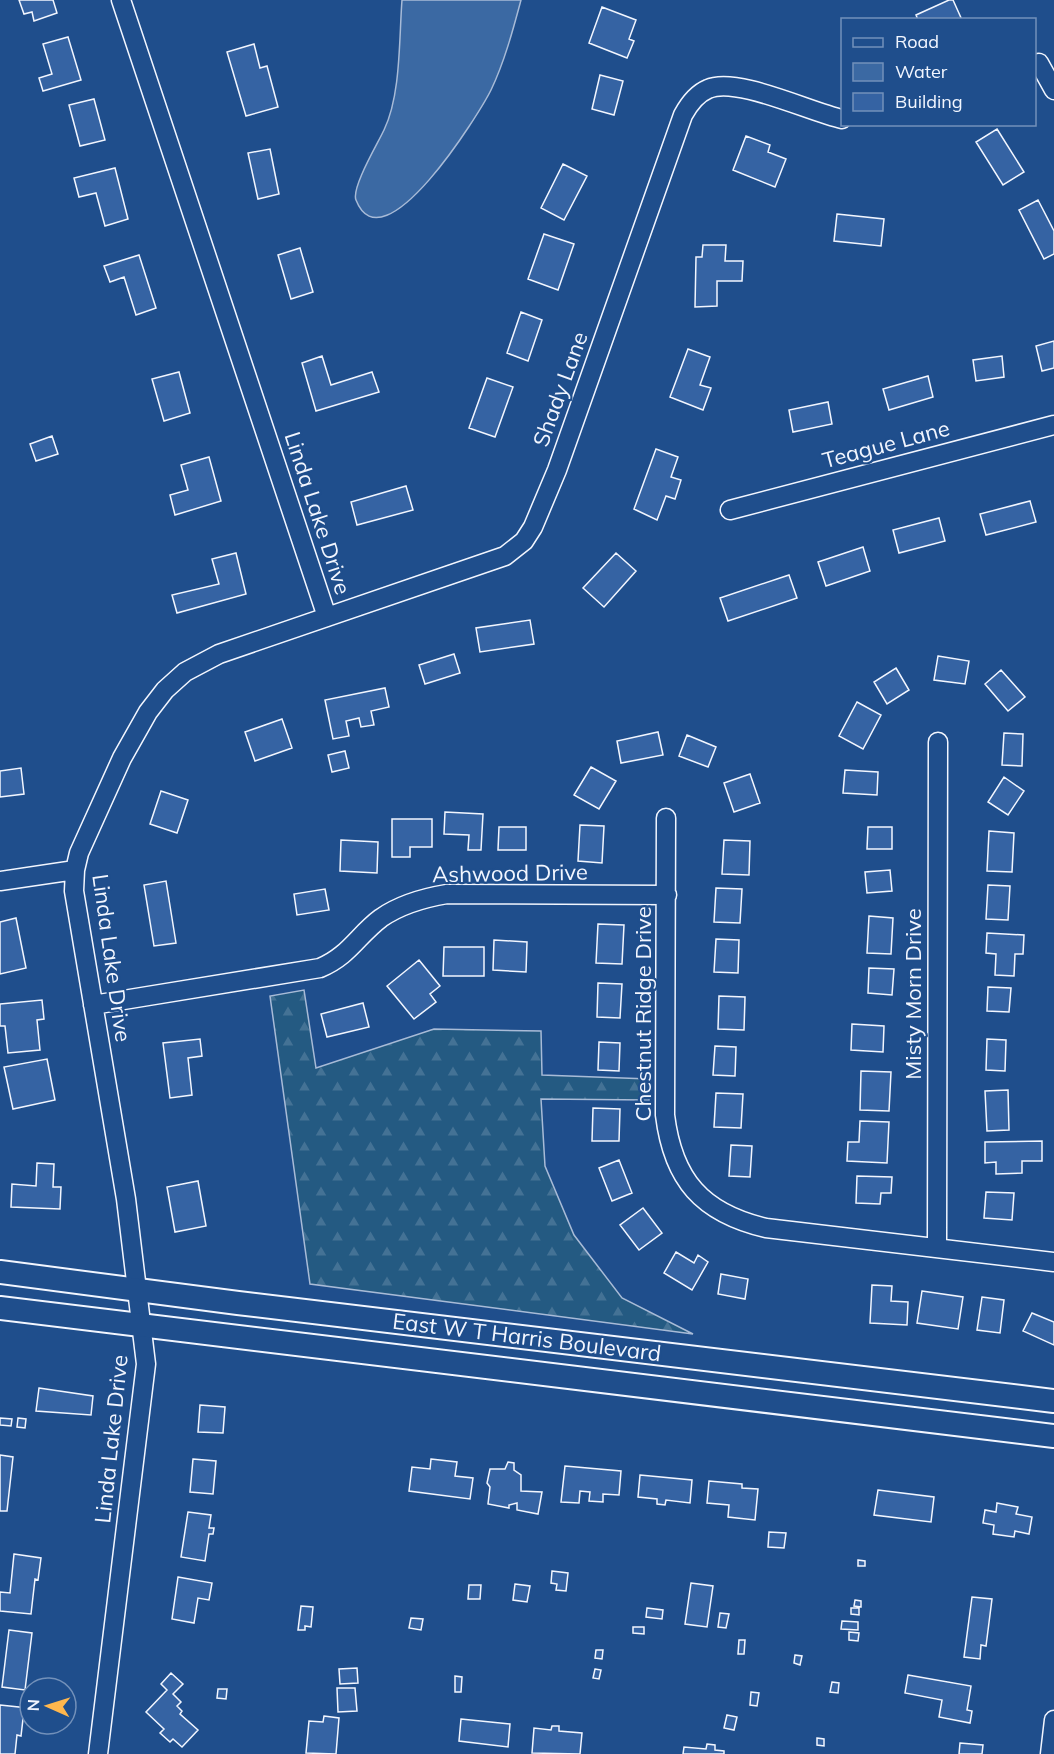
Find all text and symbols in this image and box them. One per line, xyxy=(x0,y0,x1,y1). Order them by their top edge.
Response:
legend xyxy=(841,18,1036,126)
text: Road xyxy=(895,30,939,53)
text: Water xyxy=(895,60,948,83)
text: Building xyxy=(895,90,963,113)
street label: Shady Lane xyxy=(526,328,594,450)
street label: Teague Lane xyxy=(819,414,953,474)
street label: Linda Lake Drive xyxy=(279,428,357,598)
street label: Ashwood Drive xyxy=(432,858,588,888)
street label: Linda Lake Drive xyxy=(86,872,138,1044)
street label: Chestnut Ridge Drive xyxy=(629,906,657,1122)
street label: Misty Morn Drive xyxy=(899,908,927,1080)
street label: East W T Harris Boulevard xyxy=(391,1307,663,1367)
street label: Linda Lake Drive xyxy=(88,1353,134,1525)
north arrow xyxy=(18,1676,78,1736)
text: N xyxy=(23,1699,43,1712)

